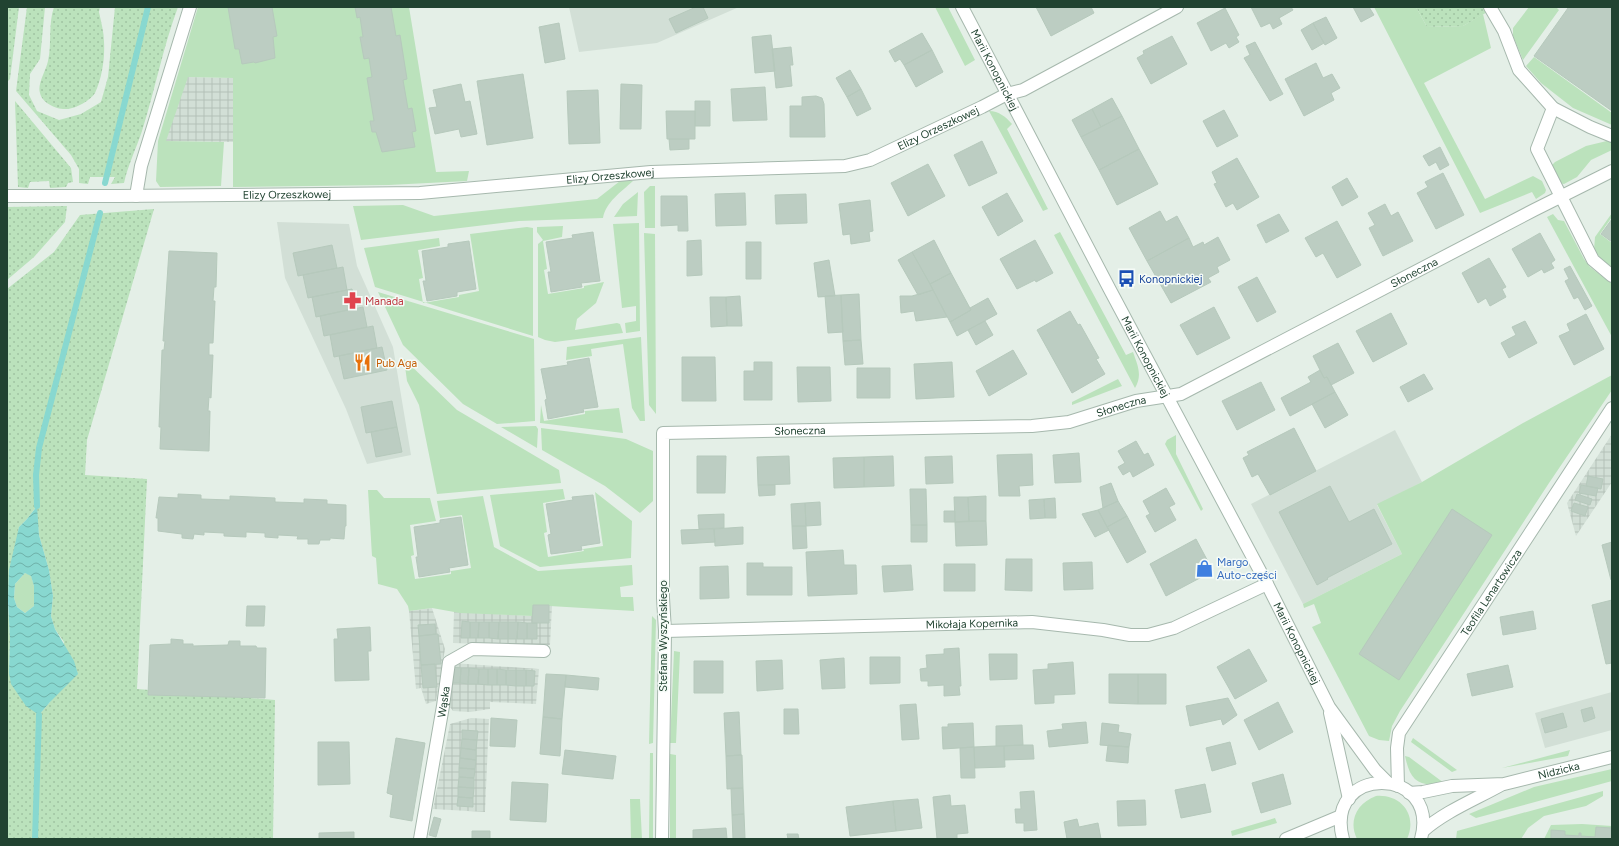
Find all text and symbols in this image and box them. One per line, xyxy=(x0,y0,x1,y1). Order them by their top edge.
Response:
street label: Marii Konopnickiej xyxy=(968,27,1022,113)
street label: Elizy Orzeszkowej xyxy=(895,103,981,153)
street label: Elizy Orzeszkowej xyxy=(565,165,655,186)
street label: Elizy Orzeszkowej xyxy=(243,187,331,201)
street label: Słoneczna xyxy=(1388,255,1440,290)
bus stop icon: Konopnickiej xyxy=(1116,269,1136,289)
place label: Konopnickiej xyxy=(1139,273,1203,286)
pharmacy icon: Manada xyxy=(342,291,362,311)
place label: Manada xyxy=(365,295,404,308)
street label: Marii Konopnickiej xyxy=(1119,314,1173,400)
restaurant icon: Pub Aga xyxy=(353,353,373,373)
place label: Pub Aga xyxy=(376,357,417,370)
street label: Słoneczna xyxy=(1095,393,1147,420)
street label: Słoneczna xyxy=(774,423,826,437)
street label: Teofila Lenartowicza xyxy=(1458,547,1524,638)
place label: Margo Auto-części xyxy=(1217,556,1277,582)
shop icon: Margo Auto-części xyxy=(1194,558,1214,578)
street label: Stefana Wyszyńskiego xyxy=(657,580,670,692)
street label: Marii Konopnickiej xyxy=(1271,600,1323,686)
street label: Mikołaja Kopernika xyxy=(926,616,1018,631)
street label: Wąska xyxy=(435,685,452,719)
street label: Nidzicka xyxy=(1537,759,1581,782)

